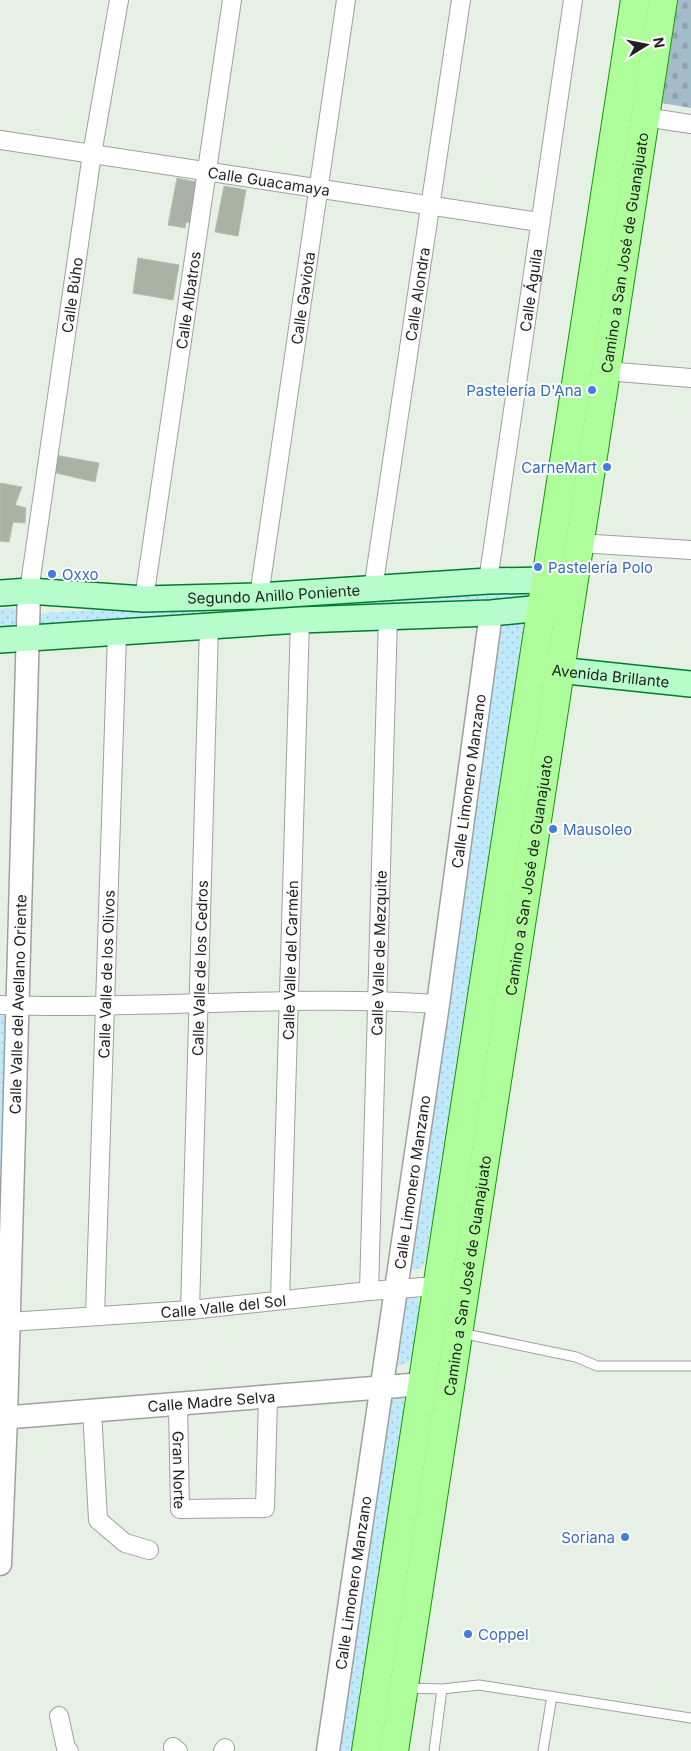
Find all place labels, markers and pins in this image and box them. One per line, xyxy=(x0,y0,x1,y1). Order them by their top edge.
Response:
place label: Pastelería D'Ana xyxy=(466,381,582,400)
marker: Pastelería D'Ana xyxy=(586,384,598,396)
place label: CarneMart xyxy=(521,458,597,477)
marker: CarneMart xyxy=(601,461,613,473)
place label: Pastelería Polo xyxy=(548,558,653,577)
marker: Pastelería Polo xyxy=(532,561,544,573)
place label: Oxxo xyxy=(62,565,99,584)
marker: Oxxo xyxy=(46,568,58,580)
place label: Mausoleo xyxy=(563,820,632,839)
marker: Mausoleo xyxy=(547,823,559,835)
place label: Soriana xyxy=(561,1528,615,1547)
marker: Soriana xyxy=(619,1531,631,1543)
place label: Coppel xyxy=(478,1625,529,1644)
marker: Coppel xyxy=(462,1628,474,1640)

